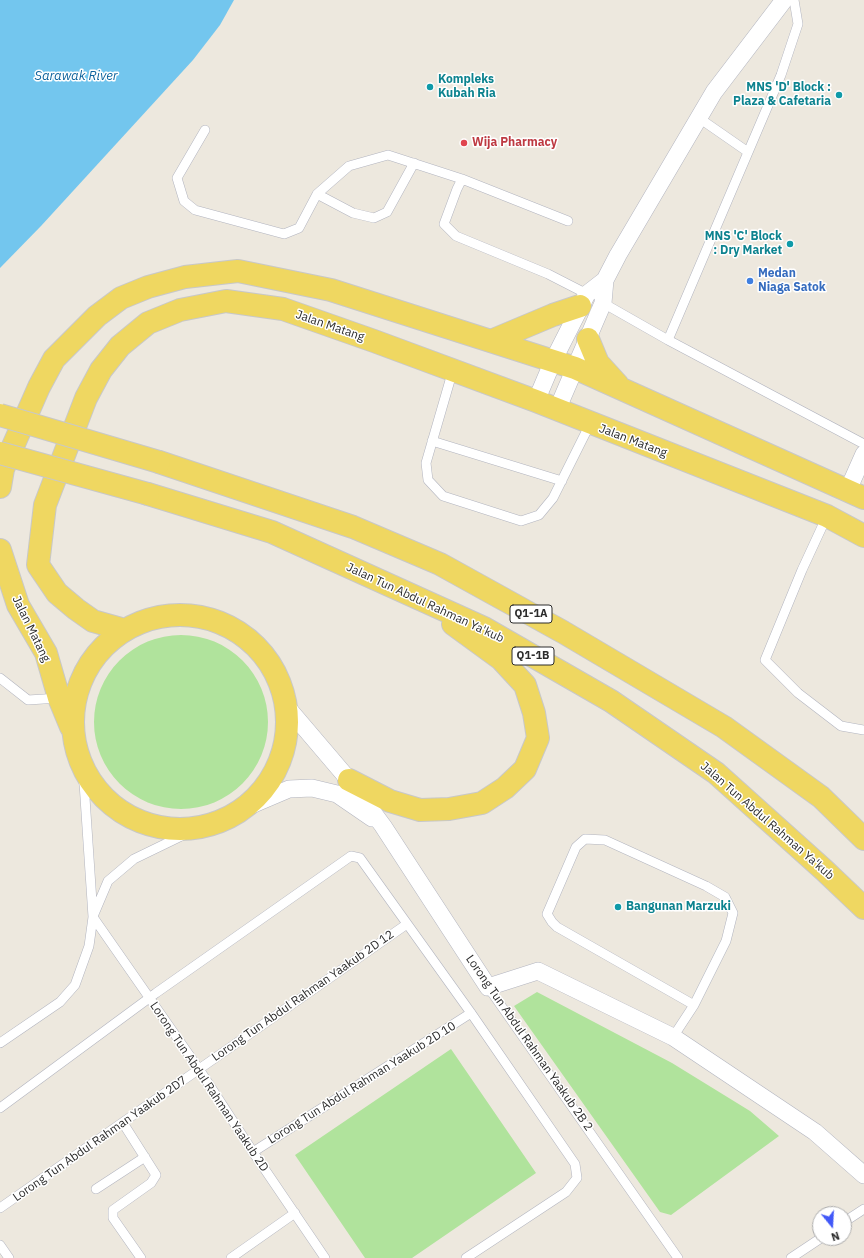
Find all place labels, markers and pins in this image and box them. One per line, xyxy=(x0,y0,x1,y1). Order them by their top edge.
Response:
place label: Kompleks Kubah Ria xyxy=(438,73,496,101)
place label: MNS 'D' Block : Plaza & Cafetaria xyxy=(733,81,831,109)
marker: Kompleks Kubah Ria xyxy=(425,82,435,92)
marker: MNS 'D' Block : Plaza & Cafetaria xyxy=(834,90,844,100)
place label: Wija Pharmacy xyxy=(472,136,557,150)
marker: Wija Pharmacy xyxy=(459,138,469,148)
place label: MNS 'C' Block : Dry Market xyxy=(705,230,782,258)
marker: MNS 'C' Block : Dry Market xyxy=(785,239,795,249)
place label: Medan Niaga Satok xyxy=(758,267,826,295)
marker: Medan Niaga Satok xyxy=(745,276,755,286)
place label: Bangunan Marzuki xyxy=(626,900,731,914)
marker: Bangunan Marzuki xyxy=(613,902,623,912)

